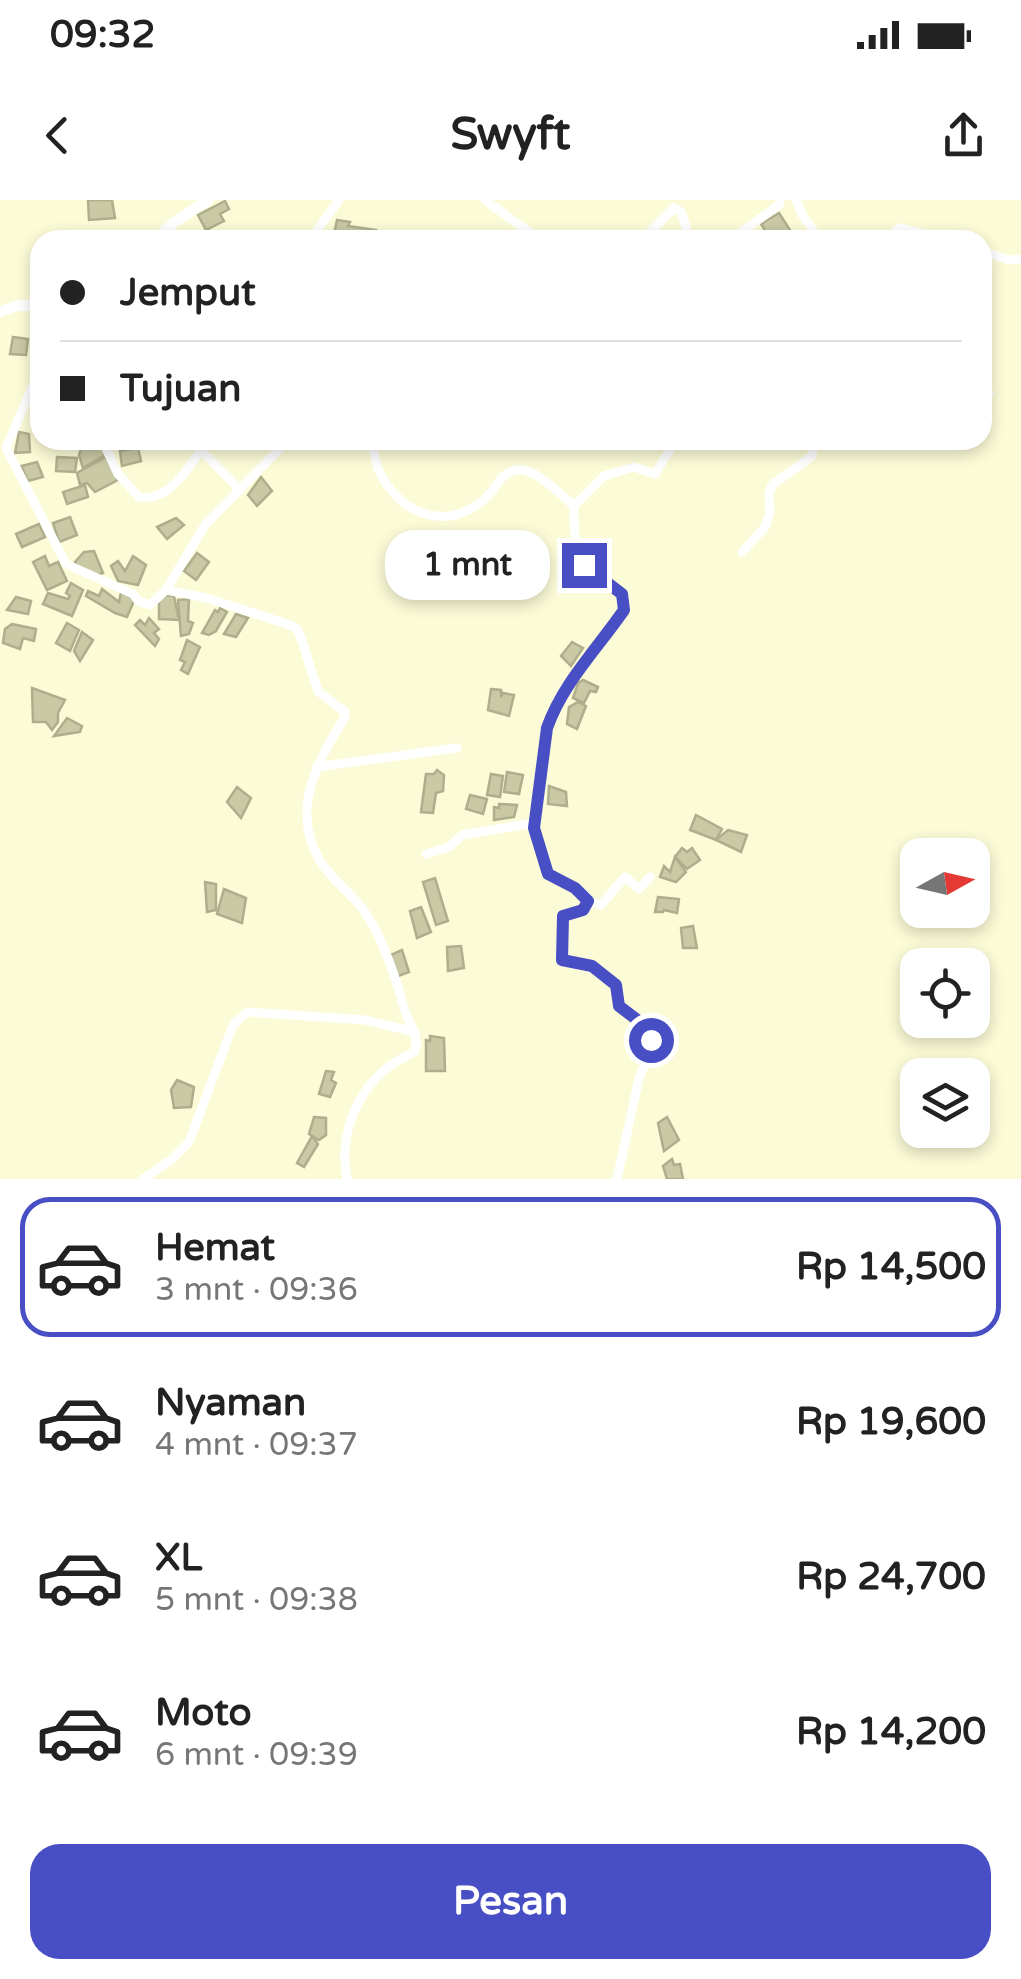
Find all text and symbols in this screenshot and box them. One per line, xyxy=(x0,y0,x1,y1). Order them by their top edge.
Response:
text: 09:32 xyxy=(50,12,155,58)
icon: back xyxy=(30,108,85,163)
text: Swyft xyxy=(450,108,571,162)
icon: share xyxy=(936,108,991,163)
text: Jemput xyxy=(120,270,256,316)
text: Tujuan xyxy=(120,366,241,412)
callout: 1 mnt xyxy=(384,530,549,600)
route end xyxy=(562,543,607,588)
text: 1 mnt xyxy=(423,546,512,584)
north arrow xyxy=(900,838,990,928)
map controls xyxy=(900,838,990,1148)
button: locate xyxy=(900,948,990,1038)
route start xyxy=(629,1018,674,1063)
button: layers xyxy=(900,1058,990,1148)
icon: car xyxy=(35,1222,125,1312)
text: Hemat xyxy=(155,1225,275,1271)
text: Rp 14,500 xyxy=(796,1244,986,1290)
text: 3 mnt · 09:36 xyxy=(155,1271,358,1309)
icon: car xyxy=(35,1377,125,1467)
text: Nyaman xyxy=(155,1380,306,1426)
text: Rp 19,600 xyxy=(796,1399,986,1445)
text: 4 mnt · 09:37 xyxy=(155,1426,358,1464)
icon: car xyxy=(35,1532,125,1622)
text: XL xyxy=(155,1535,202,1581)
text: Rp 24,700 xyxy=(796,1554,986,1600)
text: 5 mnt · 09:38 xyxy=(155,1581,358,1619)
icon: car xyxy=(35,1687,125,1777)
text: Moto xyxy=(155,1690,251,1736)
text: Rp 14,200 xyxy=(796,1709,986,1755)
text: 6 mnt · 09:39 xyxy=(155,1736,358,1774)
button: Pesan xyxy=(30,1844,991,1959)

